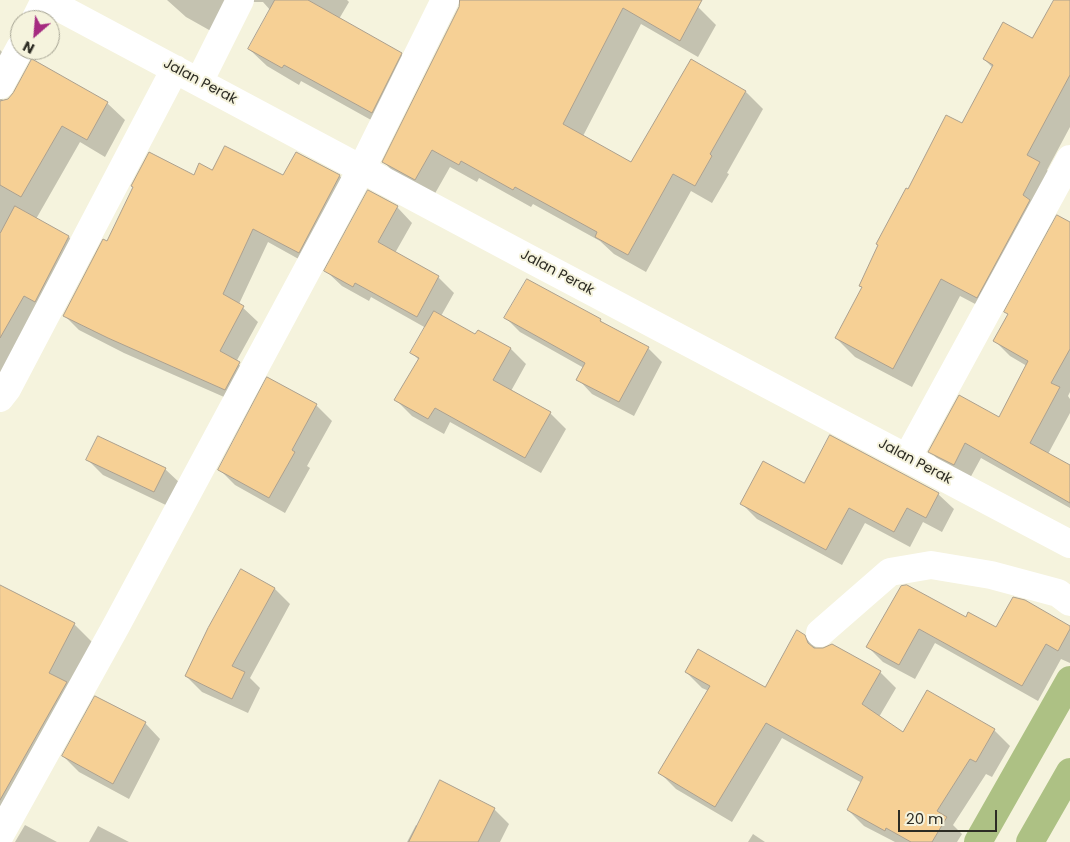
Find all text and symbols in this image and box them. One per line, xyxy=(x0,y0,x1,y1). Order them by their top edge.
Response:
north arrow xyxy=(10,10,60,60)
text: N xyxy=(19,36,38,59)
street label: Jalan Perak xyxy=(160,56,240,108)
street label: Jalan Perak xyxy=(517,247,597,299)
street label: Jalan Perak xyxy=(875,436,955,488)
scale bar xyxy=(900,800,999,832)
text: 20 m xyxy=(906,808,944,829)

